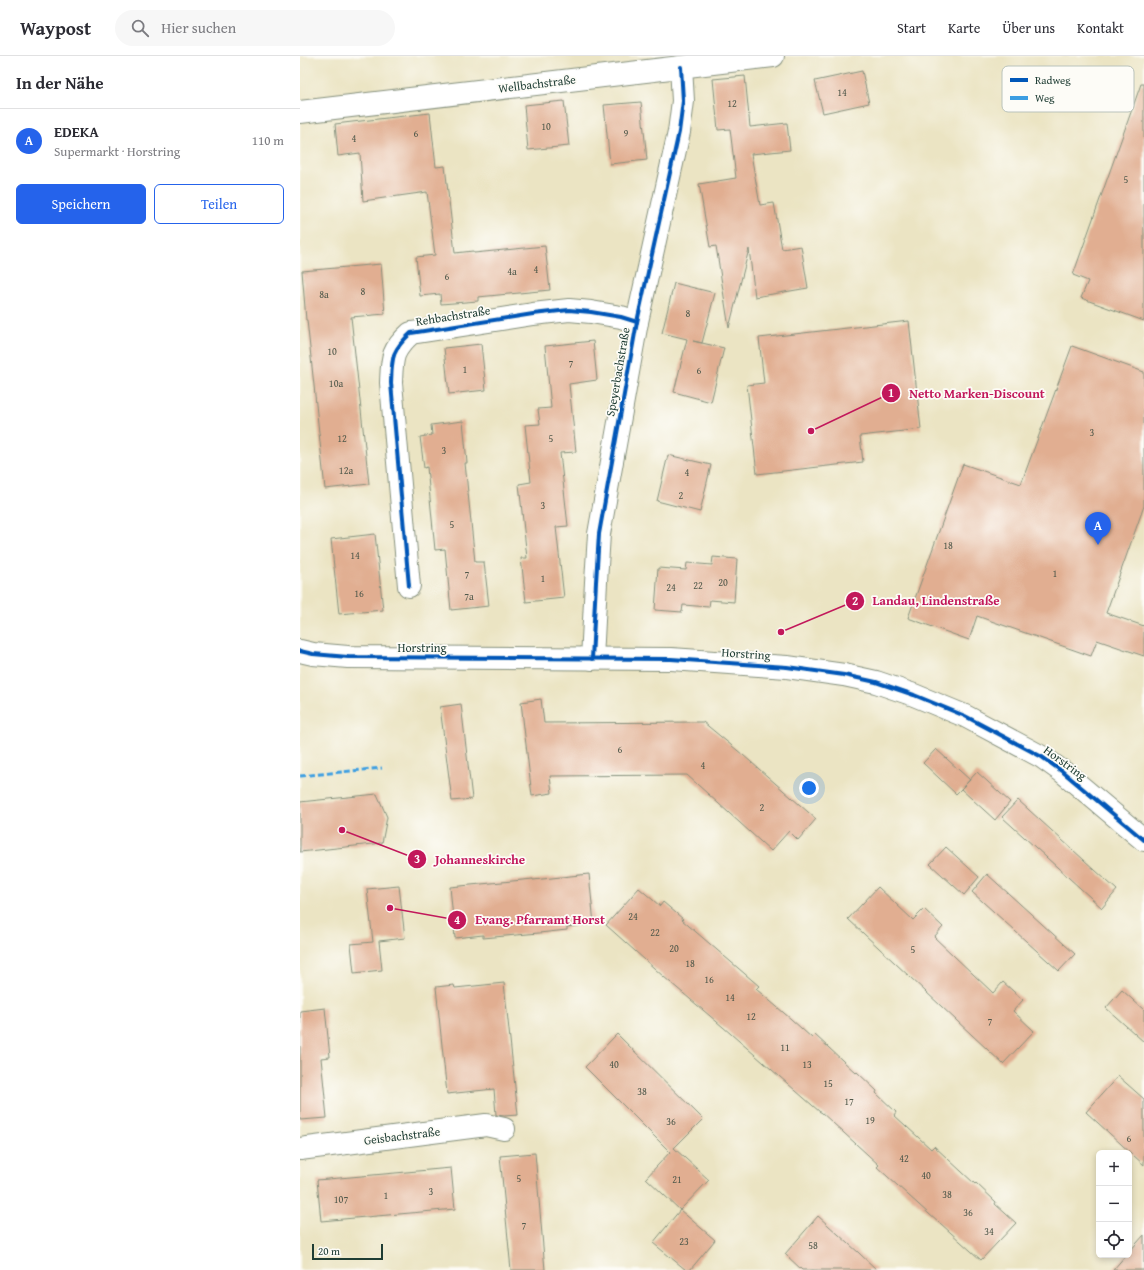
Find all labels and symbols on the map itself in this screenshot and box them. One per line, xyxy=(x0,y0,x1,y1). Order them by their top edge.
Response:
legend xyxy=(1002,66,1134,112)
street label: Wellbachstraße xyxy=(497,70,577,97)
text: Radweg xyxy=(1035,72,1071,88)
house number: 14 xyxy=(837,85,847,100)
text: Weg xyxy=(1035,90,1055,106)
house number: 12 xyxy=(727,96,737,111)
house number: 10 xyxy=(541,119,551,134)
house number: 6 xyxy=(414,126,419,141)
house number: 9 xyxy=(624,126,629,141)
house number: 4 xyxy=(352,131,357,146)
house number: 5 xyxy=(1124,172,1129,187)
house number: 4 xyxy=(534,262,539,277)
house number: 4a xyxy=(507,264,517,279)
house number: 6 xyxy=(445,269,450,284)
house number: 8 xyxy=(361,284,366,299)
house number: 8a xyxy=(319,287,329,302)
street label: Rehbachstraße xyxy=(414,301,492,330)
house number: 8 xyxy=(686,306,691,321)
street label: Speyerbachstraße xyxy=(601,326,634,418)
house number: 10 xyxy=(327,344,337,359)
house number: 7 xyxy=(569,356,574,371)
house number: 1 xyxy=(463,362,468,377)
house number: 6 xyxy=(697,363,702,378)
house number: 10a xyxy=(329,376,343,391)
callout: Netto Marken-Discount xyxy=(881,380,1052,405)
text: 1 xyxy=(888,384,894,401)
text: Netto Marken-Discount xyxy=(909,384,1045,403)
house number: 3 xyxy=(1090,425,1095,440)
house number: 12 xyxy=(337,431,347,446)
house number: 5 xyxy=(549,431,554,446)
house number: 3 xyxy=(442,443,447,458)
house number: 12a xyxy=(339,463,353,478)
house number: 4 xyxy=(685,465,690,480)
house number: 2 xyxy=(679,488,684,503)
house number: 3 xyxy=(541,498,546,513)
pin: A xyxy=(1085,512,1111,545)
house number: 5 xyxy=(450,517,455,532)
house number: 18 xyxy=(943,538,953,553)
house number: 14 xyxy=(350,548,360,563)
house number: 1 xyxy=(1053,566,1058,581)
house number: 7 xyxy=(465,567,470,582)
house number: 1 xyxy=(541,571,546,586)
house number: 20 xyxy=(718,575,728,590)
house number: 22 xyxy=(693,578,703,593)
house number: 24 xyxy=(666,580,676,595)
house number: 16 xyxy=(354,586,364,601)
callout: Landau, Lindenstraße xyxy=(845,588,1008,613)
house number: 7a xyxy=(464,589,474,604)
text: Landau, Lindenstraße xyxy=(872,591,1000,610)
text: 2 xyxy=(852,592,858,609)
street label: Horstring xyxy=(397,639,447,656)
street label: Horstring xyxy=(721,643,771,664)
street label: Horstring xyxy=(1040,741,1090,784)
house number: 6 xyxy=(618,742,623,757)
house number: 4 xyxy=(701,758,706,773)
your location xyxy=(799,778,819,798)
house number: 2 xyxy=(760,800,765,815)
callout: Johanneskirche xyxy=(407,847,533,872)
text: 3 xyxy=(414,850,420,867)
text: Johanneskirche xyxy=(433,850,525,869)
callout: Evang. Pfarramt Horst xyxy=(447,907,613,932)
house number: 24 xyxy=(628,909,638,924)
text: Evang. Pfarramt Horst xyxy=(475,910,605,929)
text: 4 xyxy=(454,911,460,928)
house number: 22 xyxy=(650,925,660,940)
house number: 20 xyxy=(669,941,679,956)
house number: 5 xyxy=(911,942,916,957)
house number: 18 xyxy=(685,956,695,971)
house number: 16 xyxy=(704,972,714,987)
house number: 14 xyxy=(725,990,735,1005)
house number: 12 xyxy=(746,1009,756,1024)
house number: 7 xyxy=(988,1014,993,1029)
house number: 11 xyxy=(780,1040,790,1055)
house number: 40 xyxy=(609,1057,619,1072)
house number: 13 xyxy=(802,1057,812,1072)
house number: 15 xyxy=(823,1076,833,1091)
house number: 38 xyxy=(637,1084,647,1099)
house number: 17 xyxy=(844,1094,854,1109)
house number: 19 xyxy=(865,1113,875,1128)
house number: 36 xyxy=(666,1114,676,1129)
street label: Geisbachstraße xyxy=(363,1122,441,1149)
house number: 6 xyxy=(1127,1131,1132,1146)
house number: 42 xyxy=(899,1151,909,1166)
house number: 40 xyxy=(921,1168,931,1183)
house number: 5 xyxy=(517,1171,522,1186)
house number: 21 xyxy=(672,1172,682,1187)
house number: 3 xyxy=(429,1184,434,1199)
house number: 38 xyxy=(942,1187,952,1202)
house number: 1 xyxy=(384,1188,389,1203)
house number: 107 xyxy=(334,1192,348,1207)
house number: 36 xyxy=(963,1205,973,1220)
house number: 7 xyxy=(522,1218,527,1233)
house number: 34 xyxy=(984,1224,994,1239)
house number: 23 xyxy=(679,1234,689,1249)
house number: 58 xyxy=(808,1238,818,1253)
scale bar xyxy=(312,1242,383,1261)

